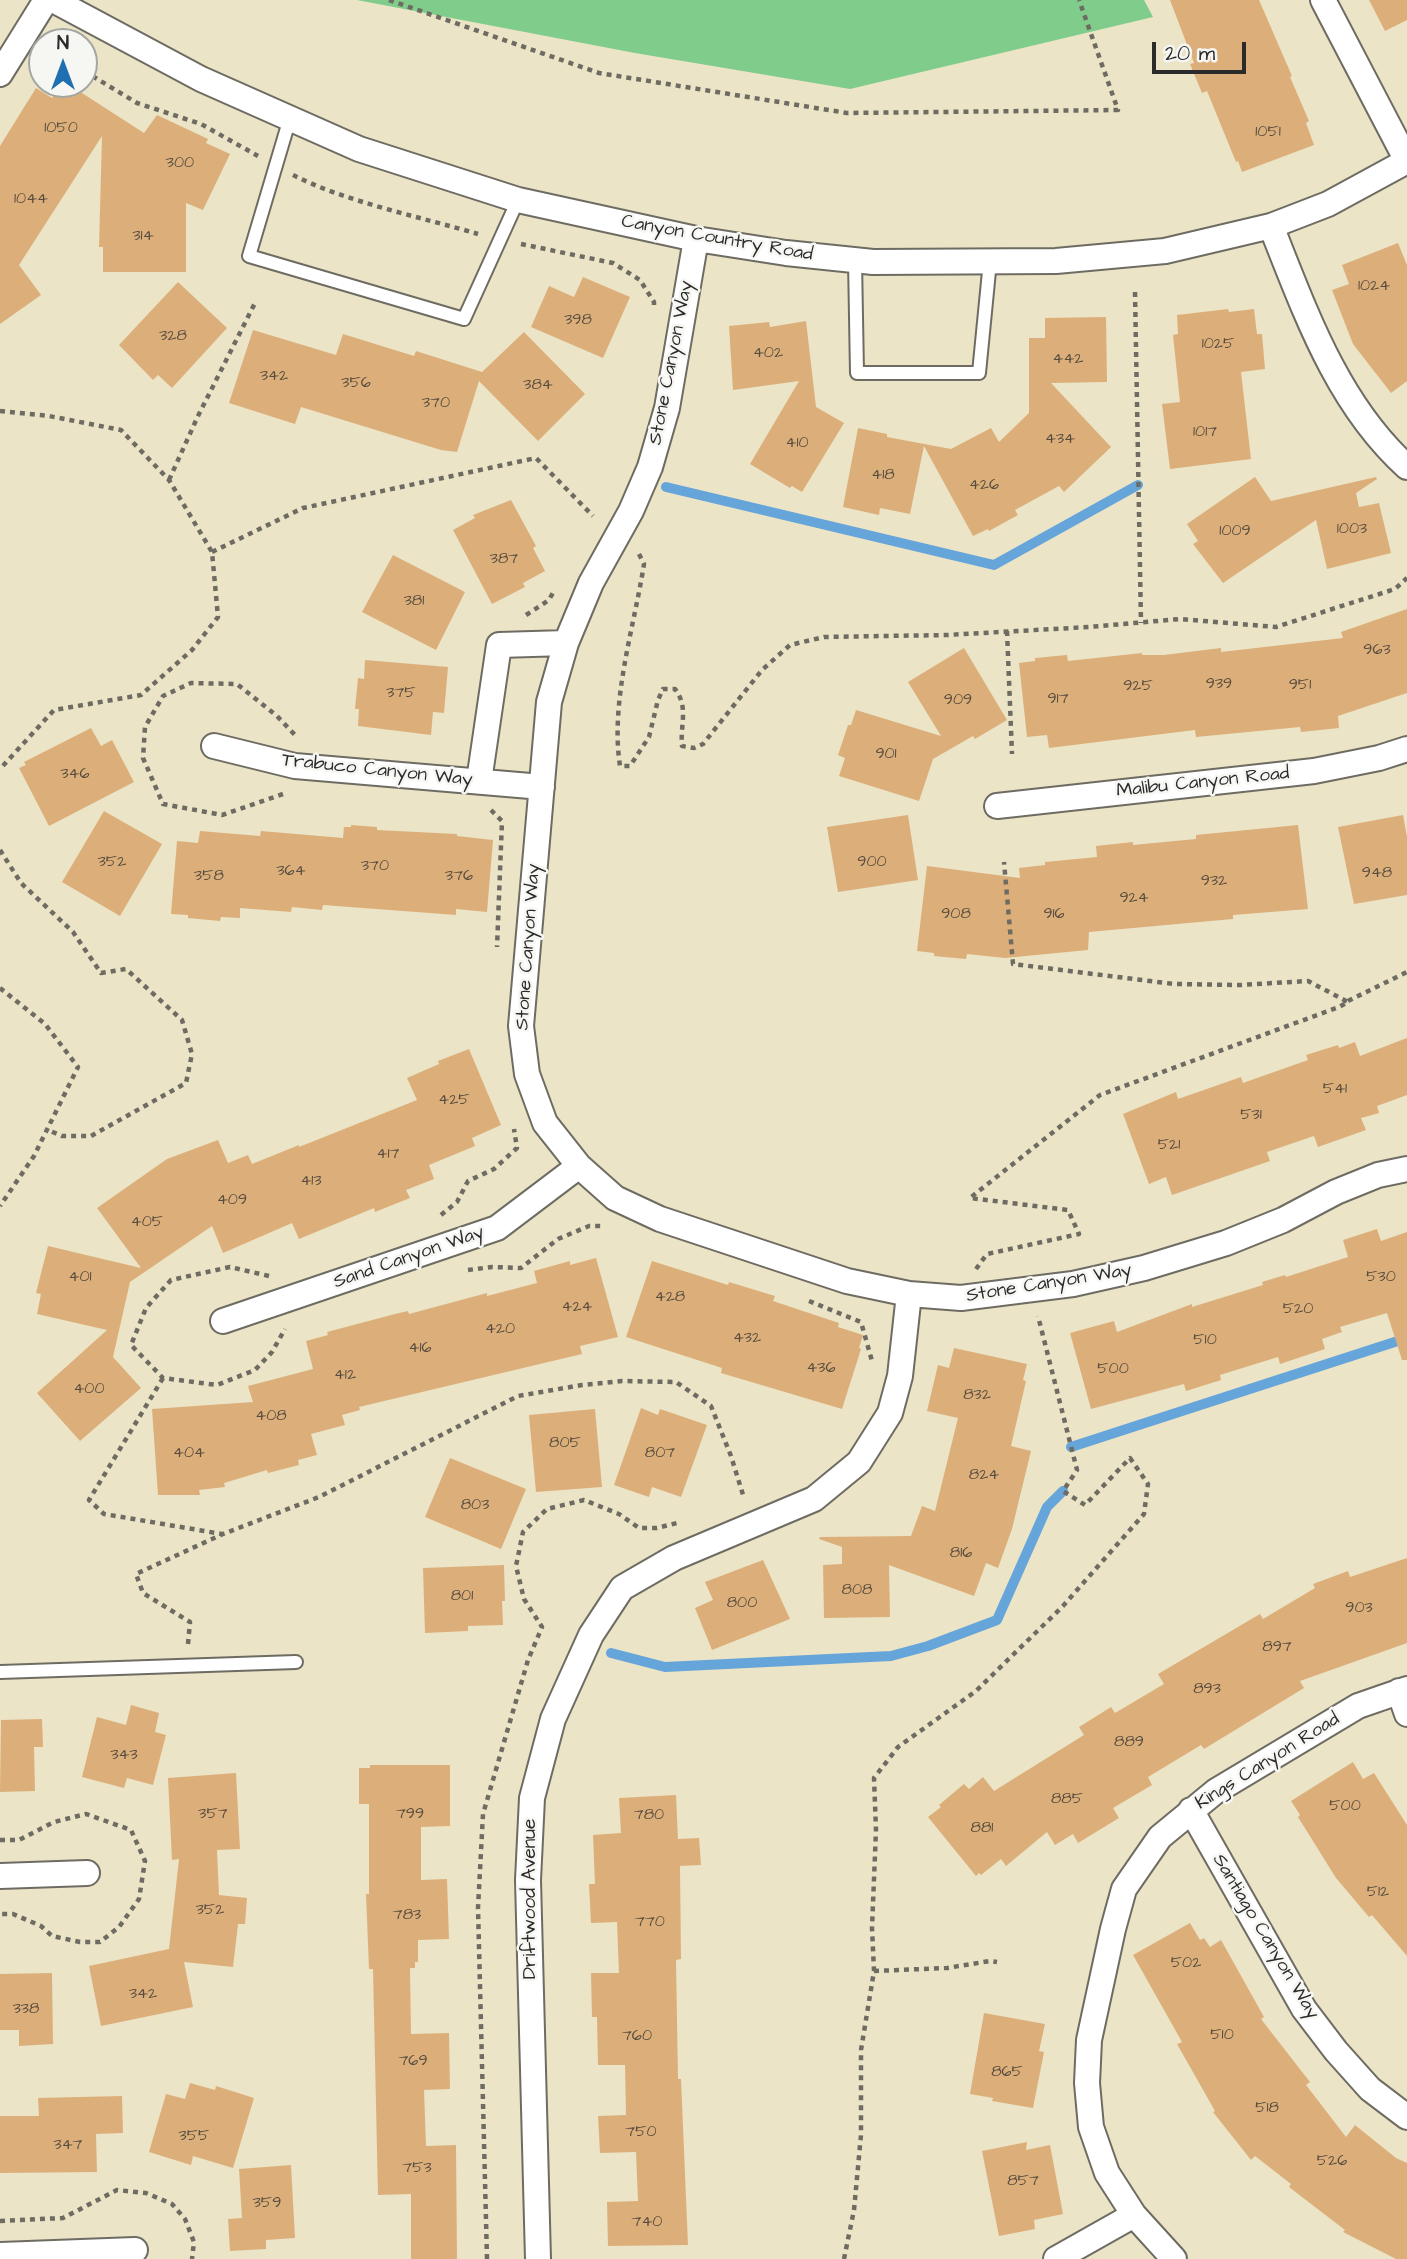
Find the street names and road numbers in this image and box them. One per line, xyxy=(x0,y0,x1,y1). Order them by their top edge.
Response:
street label: Canyon Country Road xyxy=(620,211,814,267)
street label: Stone Canyon Way xyxy=(645,279,699,447)
street label: Trabuco Canyon Way xyxy=(281,750,473,792)
street label: Malibu Canyon Road xyxy=(1115,763,1291,803)
street label: Stone Canyon Way xyxy=(512,863,546,1031)
street label: Sand Canyon Way xyxy=(331,1222,487,1294)
street label: Stone Canyon Way xyxy=(965,1260,1133,1308)
street label: Kings Canyon Road xyxy=(1192,1709,1344,1815)
street label: Driftwood Avenue xyxy=(520,1819,542,1979)
street label: Santiago Canyon Way xyxy=(1207,1850,1323,2024)

